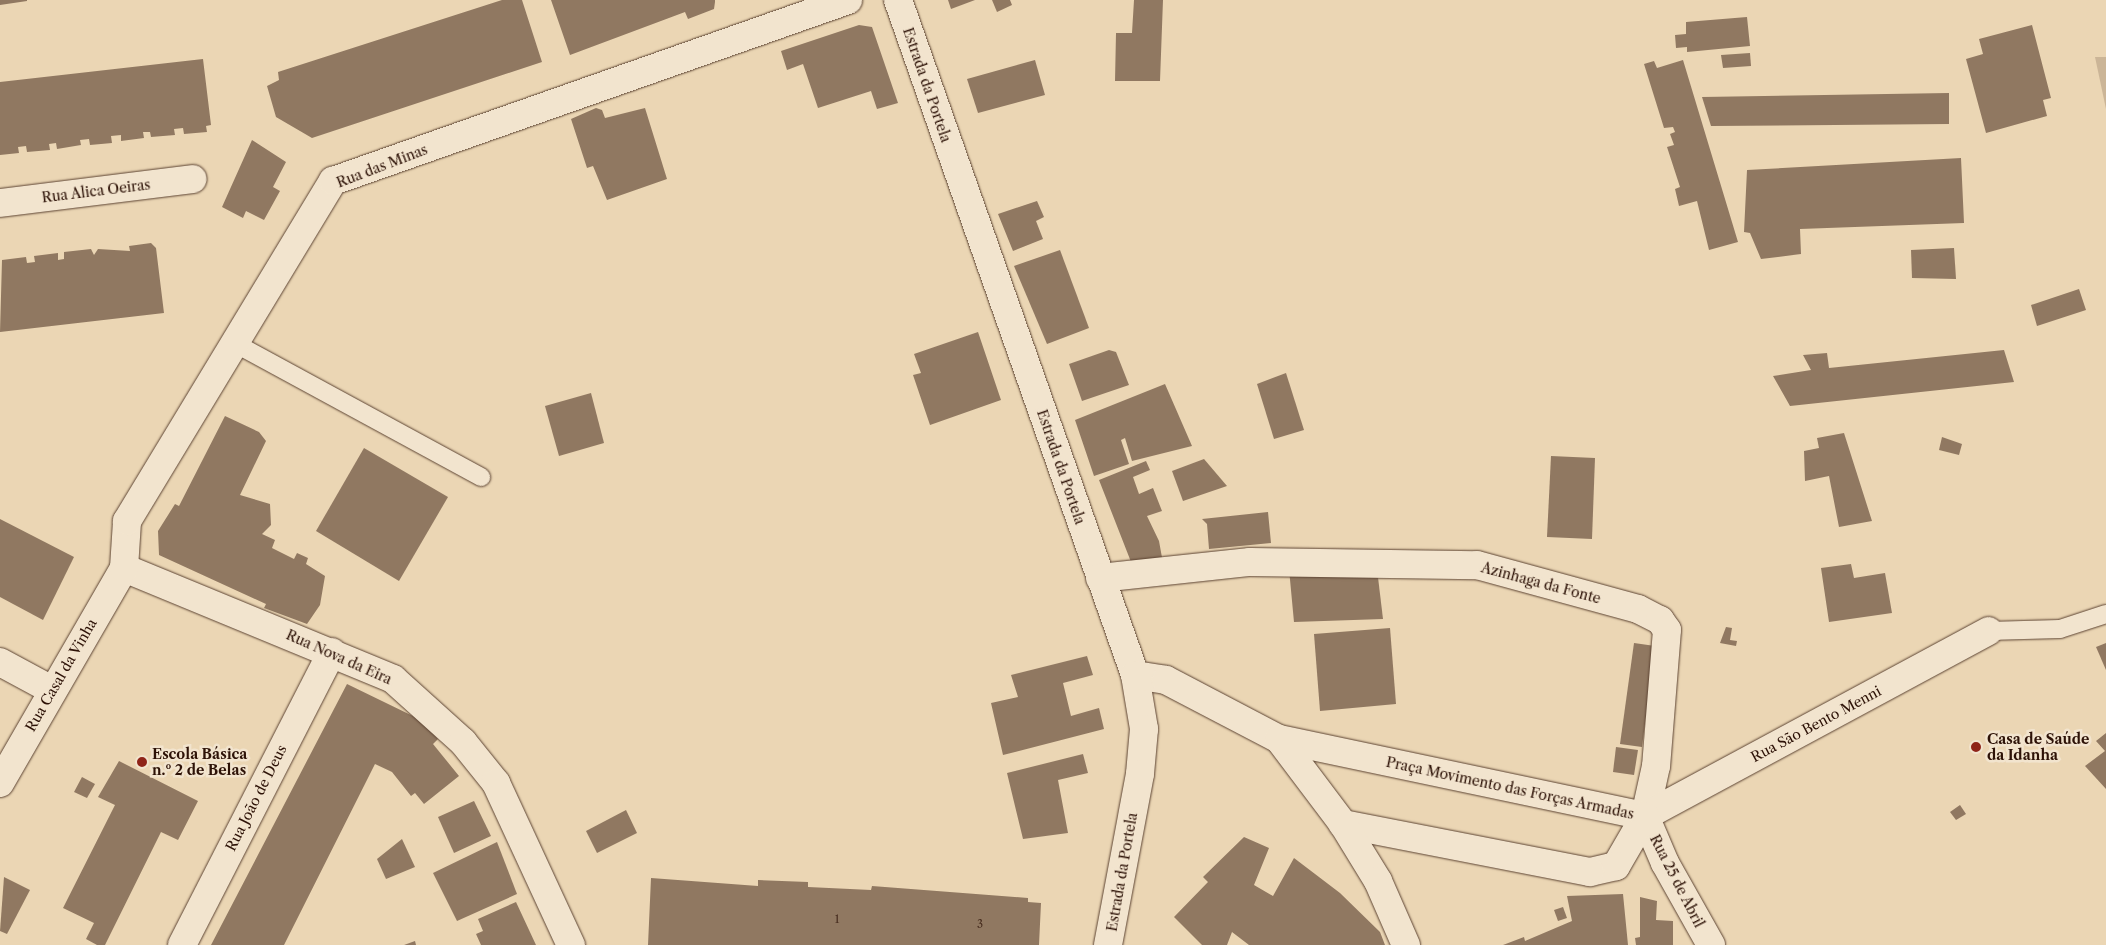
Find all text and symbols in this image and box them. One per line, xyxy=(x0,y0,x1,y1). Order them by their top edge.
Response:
street label: Estrada da Portela xyxy=(899,25,955,145)
street label: Rua das Minas xyxy=(334,141,430,191)
street label: Rua Alica Oeiras xyxy=(40,176,152,206)
street label: Estrada da Portela xyxy=(1033,407,1089,527)
street label: Azinhaga da Fonte xyxy=(1479,559,1603,607)
street label: Rua Casal da Vinha xyxy=(22,615,100,735)
street label: Rua Nova da Eira xyxy=(283,626,395,688)
street label: Rua São Bento Menni xyxy=(1748,683,1884,765)
place label: Casa de Saúde da Idanha xyxy=(1987,731,2090,764)
marker: Casa de Saúde da Idanha xyxy=(1969,740,1983,754)
street label: Rua João de Deus xyxy=(222,742,290,854)
place label: Escola Básica n.º 2 de Belas xyxy=(152,746,248,779)
street label: Praça Movimento das Forças Armadas xyxy=(1384,753,1636,823)
marker: Escola Básica n.º 2 de Belas xyxy=(136,756,148,768)
street label: Estrada da Portela xyxy=(1103,811,1141,933)
street label: Rua 25 de Abril xyxy=(1646,831,1708,931)
house number: 1 xyxy=(835,912,839,926)
house number: 3 xyxy=(977,917,983,931)

